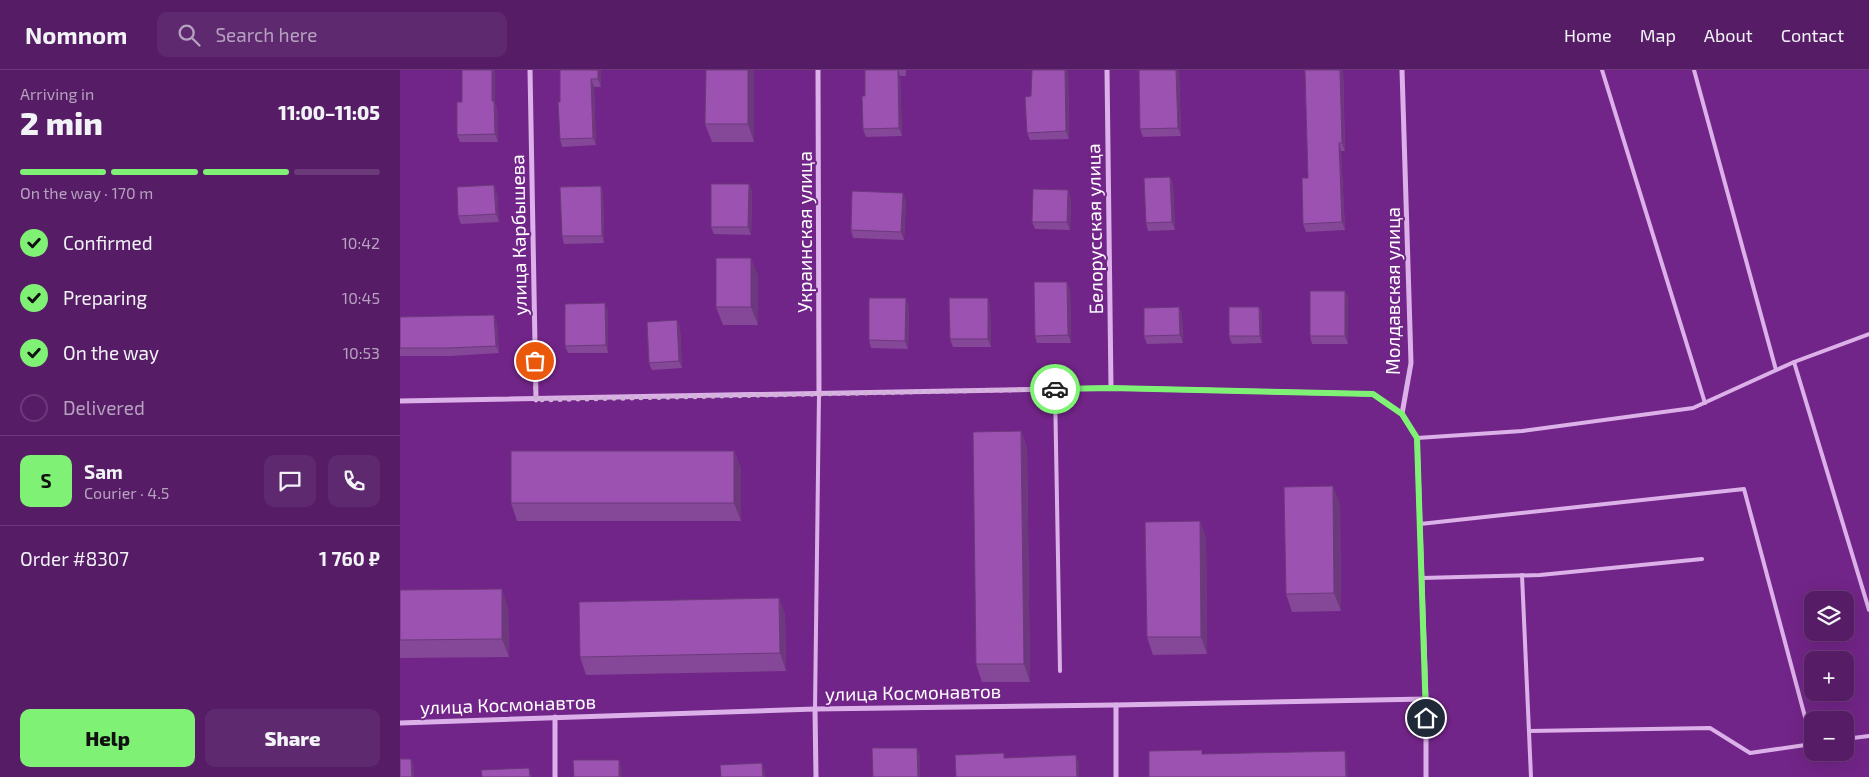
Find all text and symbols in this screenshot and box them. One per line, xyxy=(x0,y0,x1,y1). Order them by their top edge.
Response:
search box xyxy=(157,12,507,57)
text: Nomnom xyxy=(25,20,127,49)
icon: search xyxy=(175,21,203,49)
text: Search here xyxy=(215,23,317,46)
text: Home xyxy=(1564,24,1612,46)
text: Map xyxy=(1640,24,1676,46)
text: About xyxy=(1704,24,1753,46)
text: Contact xyxy=(1781,24,1844,46)
text: Arriving in xyxy=(20,84,94,103)
text: 11:00–11:05 xyxy=(278,101,380,124)
text: 2 min xyxy=(20,103,103,141)
street label: Белорусская улица xyxy=(1081,143,1108,315)
street label: Украинская улица xyxy=(793,151,817,313)
street label: улица Карбышева xyxy=(505,154,532,316)
text: On the way · 170 m xyxy=(20,183,153,202)
street label: Молдавская улица xyxy=(1381,207,1405,375)
icon: check xyxy=(20,229,48,257)
text: Confirmed xyxy=(63,231,153,254)
text: 10:42 xyxy=(341,233,380,252)
icon: check xyxy=(20,284,48,312)
text: Preparing xyxy=(63,286,147,309)
text: 10:45 xyxy=(342,288,380,307)
icon: check xyxy=(20,339,48,367)
pin xyxy=(514,340,556,382)
text: On the way xyxy=(63,341,159,364)
text: 10:53 xyxy=(343,343,380,362)
icon: bag xyxy=(521,347,549,375)
courier xyxy=(1030,364,1080,414)
icon: car xyxy=(1041,375,1069,403)
text: Delivered xyxy=(63,396,145,419)
button: chat xyxy=(264,455,316,507)
button: phone xyxy=(328,455,380,507)
text: Sam xyxy=(84,460,123,483)
text: S xyxy=(40,469,52,492)
text: Courier · 4.5 xyxy=(84,483,169,502)
text: Order #8307 xyxy=(20,547,129,570)
text: 1 760 ₽ xyxy=(319,547,380,570)
map controls xyxy=(1804,591,1854,761)
button: layers xyxy=(1804,591,1854,641)
button: + xyxy=(1804,651,1854,701)
street label: улица Космонавтов xyxy=(825,679,1001,706)
street label: улица Космонавтов xyxy=(419,689,597,720)
pin xyxy=(1405,697,1447,739)
icon: home xyxy=(1412,704,1440,732)
button: Help xyxy=(20,709,195,767)
button: Share xyxy=(205,709,380,767)
button: − xyxy=(1804,711,1854,761)

